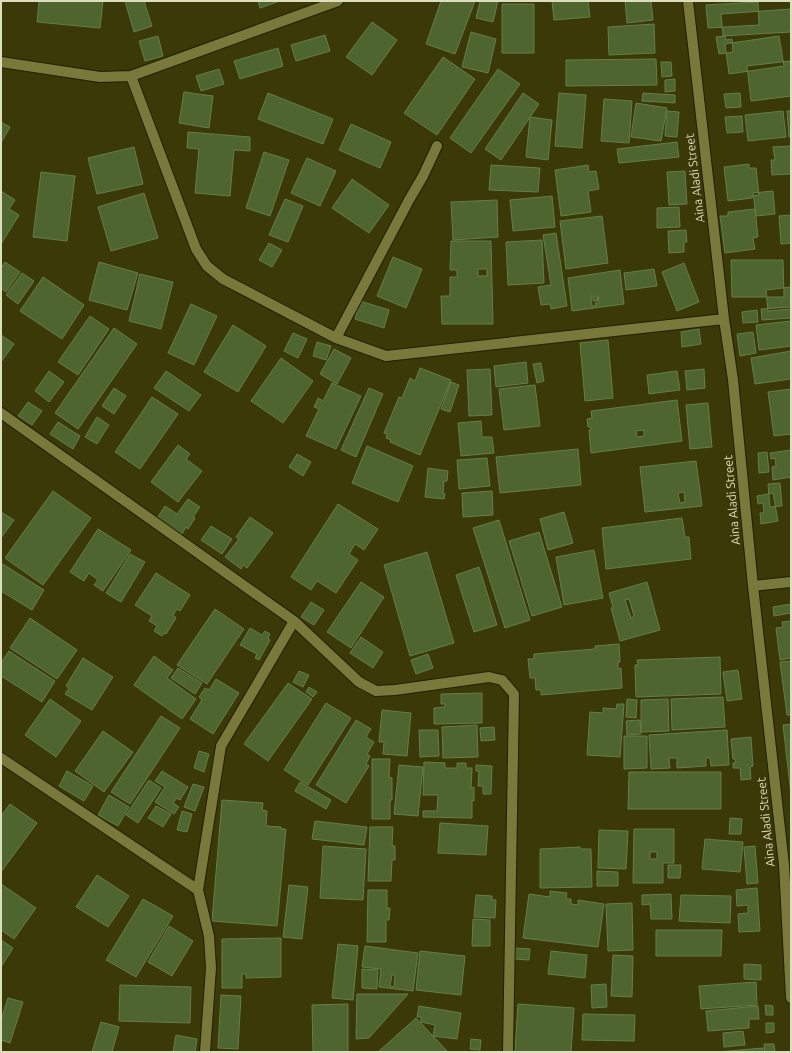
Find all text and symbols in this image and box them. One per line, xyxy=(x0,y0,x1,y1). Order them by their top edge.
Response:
street label: Aina Aladi Street xyxy=(683,132,706,223)
street label: Aina Aladi Street xyxy=(721,454,742,545)
street label: Aina Aladi Street xyxy=(754,776,777,867)

